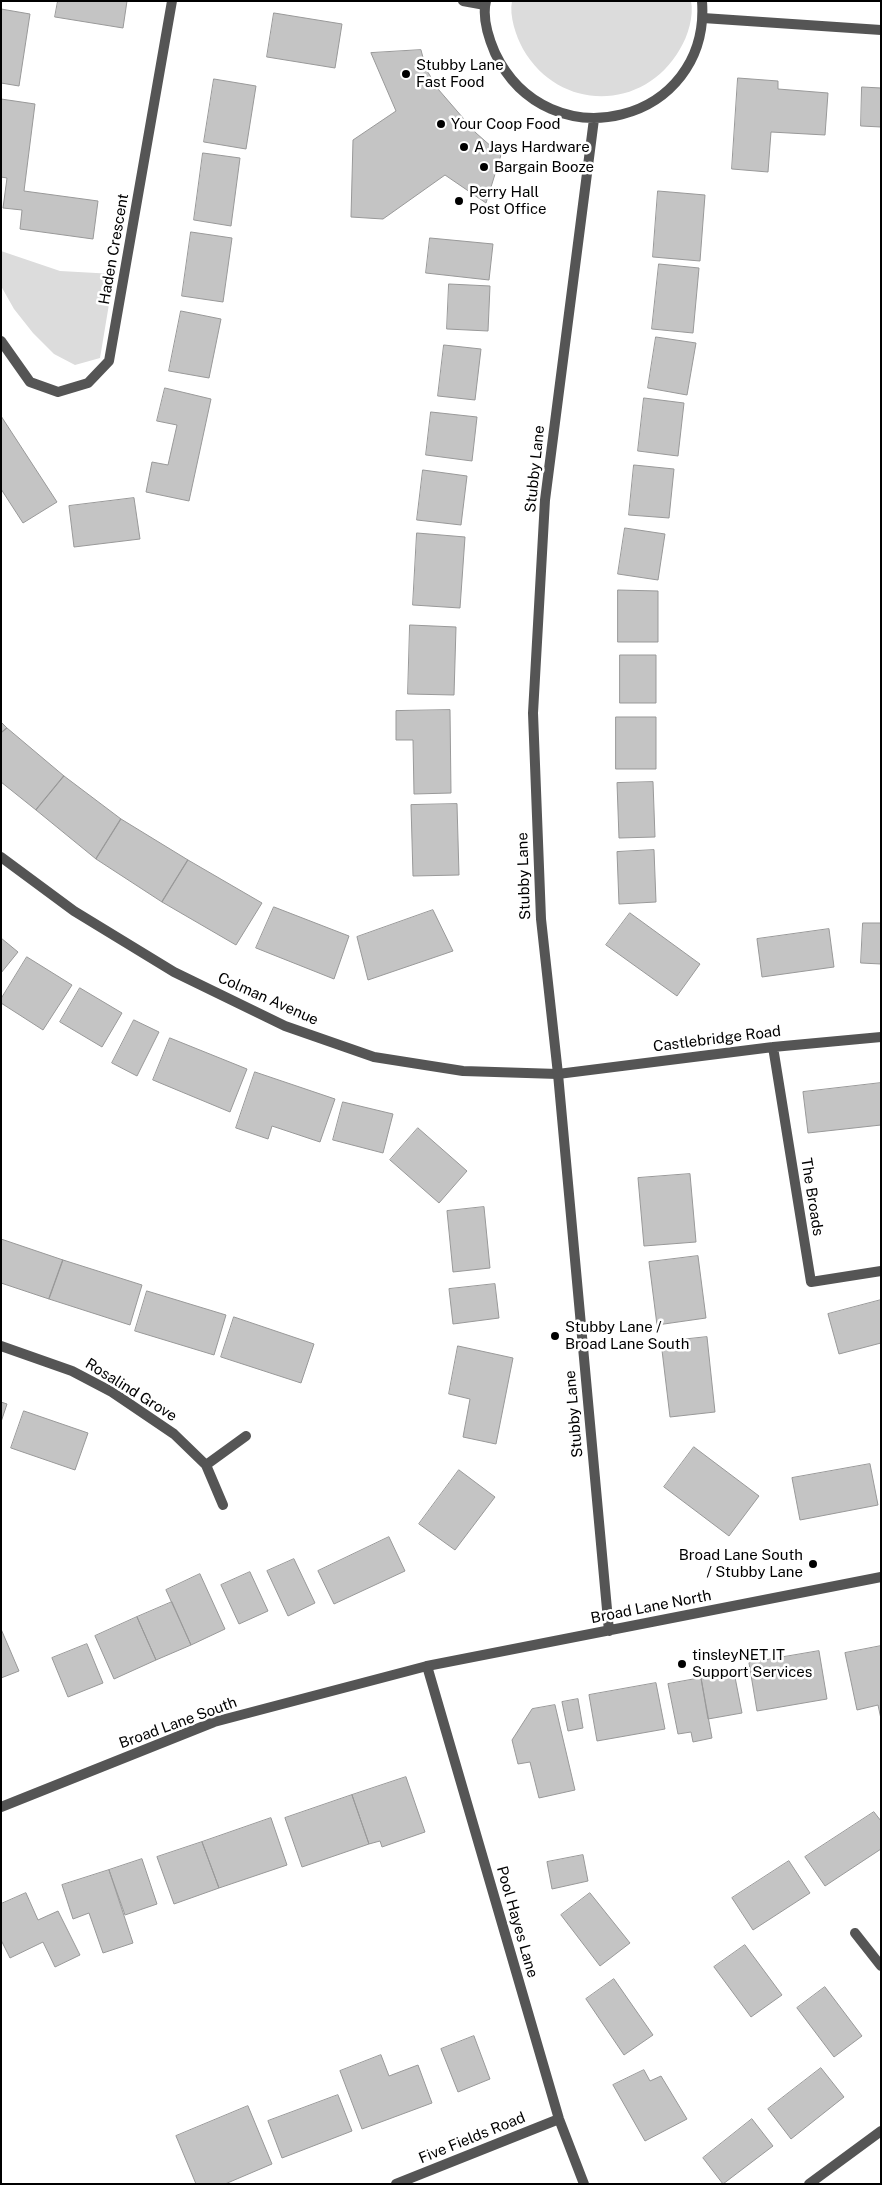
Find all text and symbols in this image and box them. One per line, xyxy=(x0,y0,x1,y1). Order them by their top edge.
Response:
place label: Stubby Lane Fast Food xyxy=(416,56,504,91)
marker: Stubby Lane Fast Food xyxy=(400,68,412,80)
place label: Your Coop Food xyxy=(451,115,560,133)
marker: Your Coop Food xyxy=(435,118,447,130)
place label: A Jays Hardware xyxy=(474,138,590,156)
marker: A Jays Hardware xyxy=(458,141,470,153)
place label: Bargain Booze xyxy=(494,158,594,176)
marker: Bargain Booze xyxy=(478,161,490,173)
place label: Perry Hall Post Office xyxy=(469,183,546,218)
street label: Haden Crescent xyxy=(95,192,133,306)
marker: Perry Hall Post Office xyxy=(453,195,465,207)
street label: Stubby Lane xyxy=(521,424,549,514)
street label: Stubby Lane xyxy=(513,832,535,920)
street label: Colman Avenue xyxy=(215,969,321,1029)
street label: Castlebridge Road xyxy=(652,1022,782,1056)
street label: The Broads xyxy=(797,1157,827,1237)
place label: Stubby Lane / Broad Lane South xyxy=(565,1318,689,1353)
marker: Stubby Lane / Broad Lane South xyxy=(549,1330,561,1342)
street label: Rosalind Grove xyxy=(82,1355,180,1425)
street label: Stubby Lane xyxy=(561,1370,587,1458)
place label: Broad Lane South / Stubby Lane xyxy=(679,1546,803,1581)
marker: Broad Lane South / Stubby Lane xyxy=(807,1558,819,1570)
street label: Broad Lane North xyxy=(589,1586,713,1628)
place label: tinsleyNET IT Support Services xyxy=(692,1646,812,1681)
marker: tinsleyNET IT Support Services xyxy=(676,1658,688,1670)
street label: Broad Lane South xyxy=(117,1693,239,1753)
street label: Pool Hayes Lane xyxy=(492,1864,542,1980)
street label: Five Fields Road xyxy=(416,2108,528,2168)

